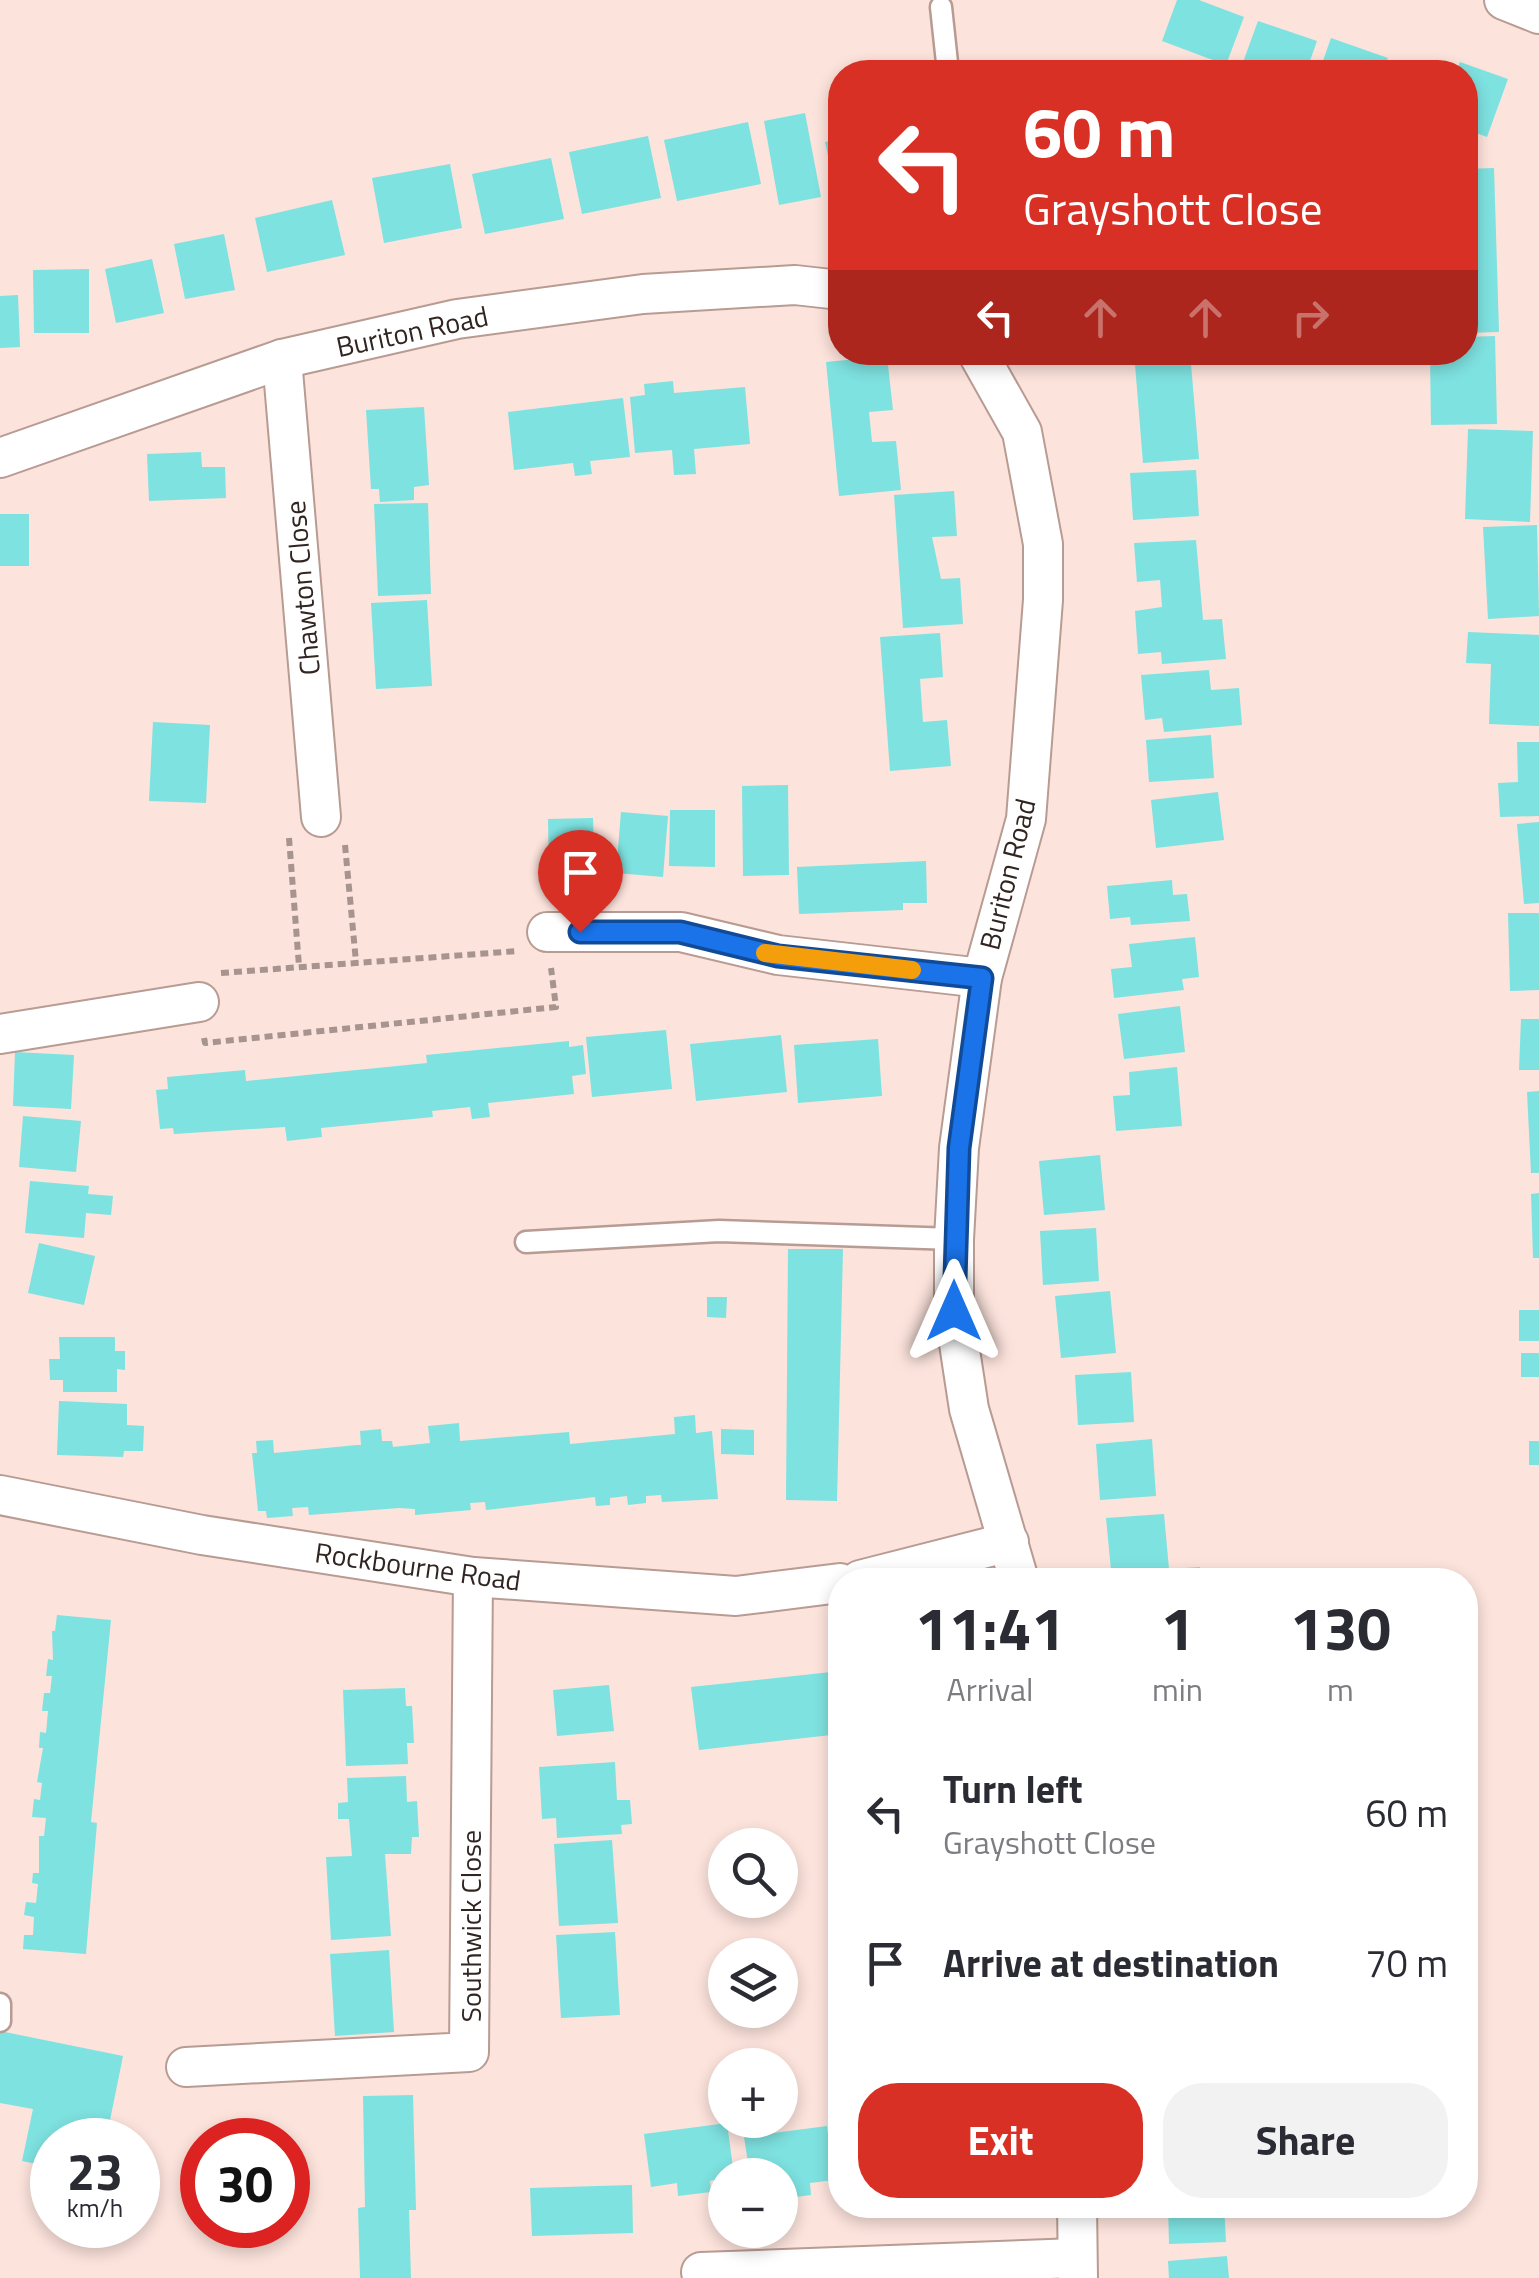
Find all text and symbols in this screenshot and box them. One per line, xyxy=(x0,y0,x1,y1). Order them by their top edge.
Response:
text: 60 m xyxy=(1023,78,1176,184)
icon: left xyxy=(858,100,988,230)
text: Grayshott Close xyxy=(1023,174,1322,242)
icon: left xyxy=(968,290,1023,345)
icon: ahead xyxy=(1073,290,1128,345)
icon: ahead xyxy=(1178,290,1233,345)
icon: right xyxy=(1283,290,1338,345)
street label: Buriton Road xyxy=(332,294,492,368)
street label: Chawton Close xyxy=(273,499,331,677)
street label: Buriton Road xyxy=(967,794,1047,954)
pin xyxy=(538,830,623,933)
icon: arrive xyxy=(553,845,608,900)
position arrow xyxy=(902,1259,1006,1363)
street label: Rockbourne Road xyxy=(312,1530,524,1602)
text: 11:41 xyxy=(915,1582,1065,1673)
text: 1 xyxy=(1161,1582,1194,1673)
text: 130 xyxy=(1290,1582,1391,1673)
text: Arrival xyxy=(947,1665,1033,1713)
text: min xyxy=(1152,1665,1203,1713)
text: m xyxy=(1327,1665,1354,1713)
text: Turn left xyxy=(943,1760,1083,1818)
text: 60 m xyxy=(1365,1784,1448,1842)
icon: left xyxy=(858,1786,913,1841)
text: Grayshott Close xyxy=(943,1818,1156,1866)
map controls xyxy=(708,1828,798,2248)
button: search xyxy=(708,1828,798,1918)
street label: Southwick Close xyxy=(449,1830,492,2022)
text: Arrive at destination xyxy=(943,1934,1279,1992)
text: 70 m xyxy=(1365,1934,1448,1992)
icon: arrive xyxy=(858,1936,913,1991)
button: layers xyxy=(708,1938,798,2028)
button: + xyxy=(708,2048,798,2138)
button: Exit xyxy=(858,2083,1143,2198)
button: Share xyxy=(1163,2083,1448,2198)
speed limit sign: 30 xyxy=(180,2118,310,2248)
text: 23 xyxy=(67,2133,123,2209)
button: − xyxy=(708,2158,798,2248)
text: km/h xyxy=(67,2189,123,2227)

